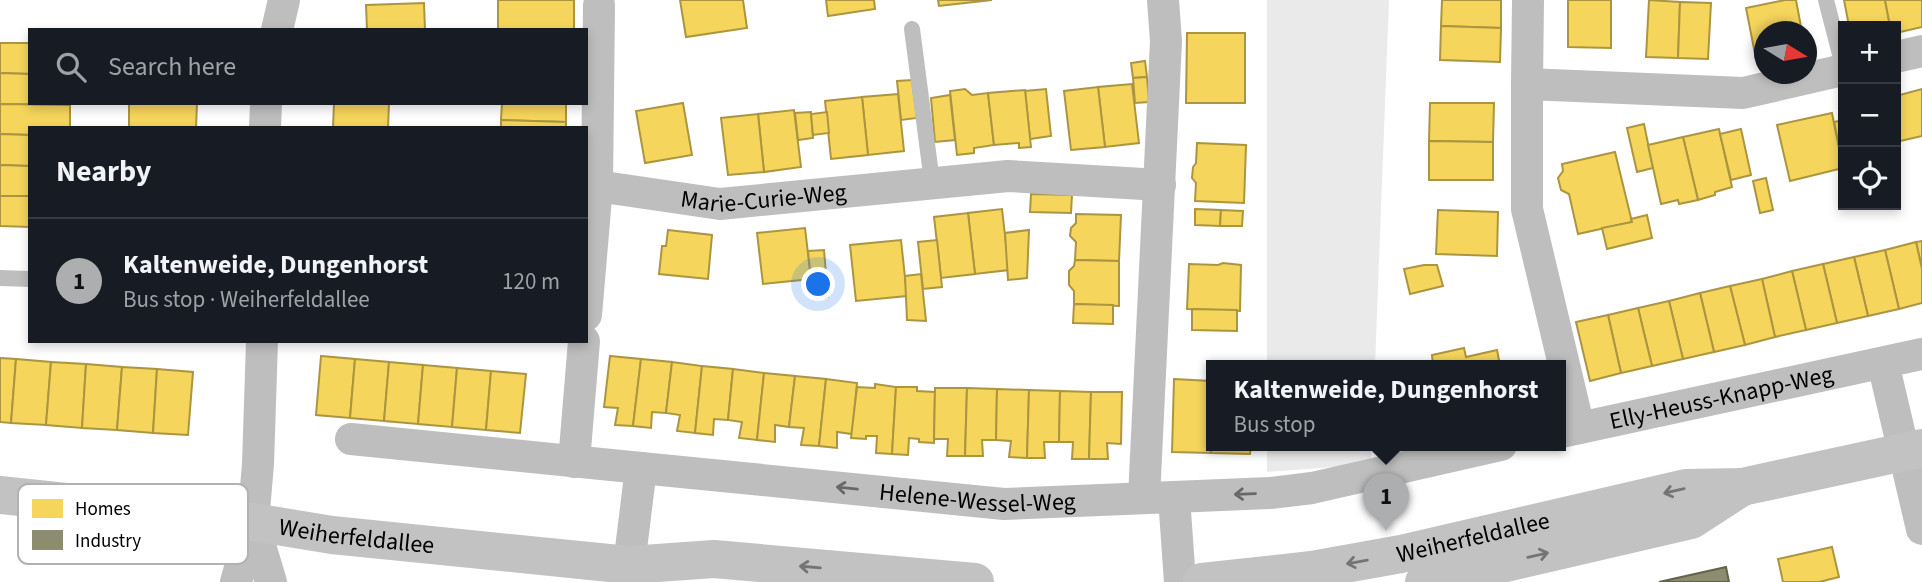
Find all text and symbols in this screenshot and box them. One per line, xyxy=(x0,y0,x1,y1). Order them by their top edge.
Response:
north arrow xyxy=(1754,21,1817,84)
map controls xyxy=(1838,21,1901,210)
button: + xyxy=(1838,21,1901,84)
search box xyxy=(28,28,588,105)
icon: search xyxy=(52,48,90,86)
text: Search here xyxy=(108,48,236,85)
button: − xyxy=(1838,84,1901,147)
button: locate xyxy=(1838,147,1901,210)
text: Nearby xyxy=(56,150,151,193)
street label: Marie-Curie-Weg xyxy=(678,175,848,222)
text: Kaltenweide, Dungenhorst xyxy=(123,246,428,283)
text: 1 xyxy=(73,265,85,298)
text: 120 m xyxy=(502,265,560,298)
your location xyxy=(801,267,835,301)
text: Bus stop · Weiherfeldallee xyxy=(123,283,370,316)
street label: Elly-Heuss-Knapp-Weg xyxy=(1606,357,1836,439)
popup xyxy=(1206,360,1566,451)
text: Kaltenweide, Dungenhorst xyxy=(1233,371,1539,408)
text: Bus stop xyxy=(1233,408,1316,441)
pin: 1 xyxy=(1363,473,1409,531)
street label: Helene-Wessel-Weg xyxy=(878,475,1076,522)
one-way arrow xyxy=(836,481,858,494)
legend xyxy=(18,484,248,564)
one-way arrow xyxy=(1663,484,1686,498)
one-way arrow xyxy=(1233,487,1256,500)
text: Homes xyxy=(75,496,131,523)
street label: Weiherfeldallee xyxy=(1393,503,1553,572)
street label: Weiherfeldallee xyxy=(276,510,436,563)
text: Industry xyxy=(75,528,141,555)
one-way arrow xyxy=(1526,547,1549,561)
one-way arrow xyxy=(1346,556,1369,569)
one-way arrow xyxy=(799,560,822,573)

